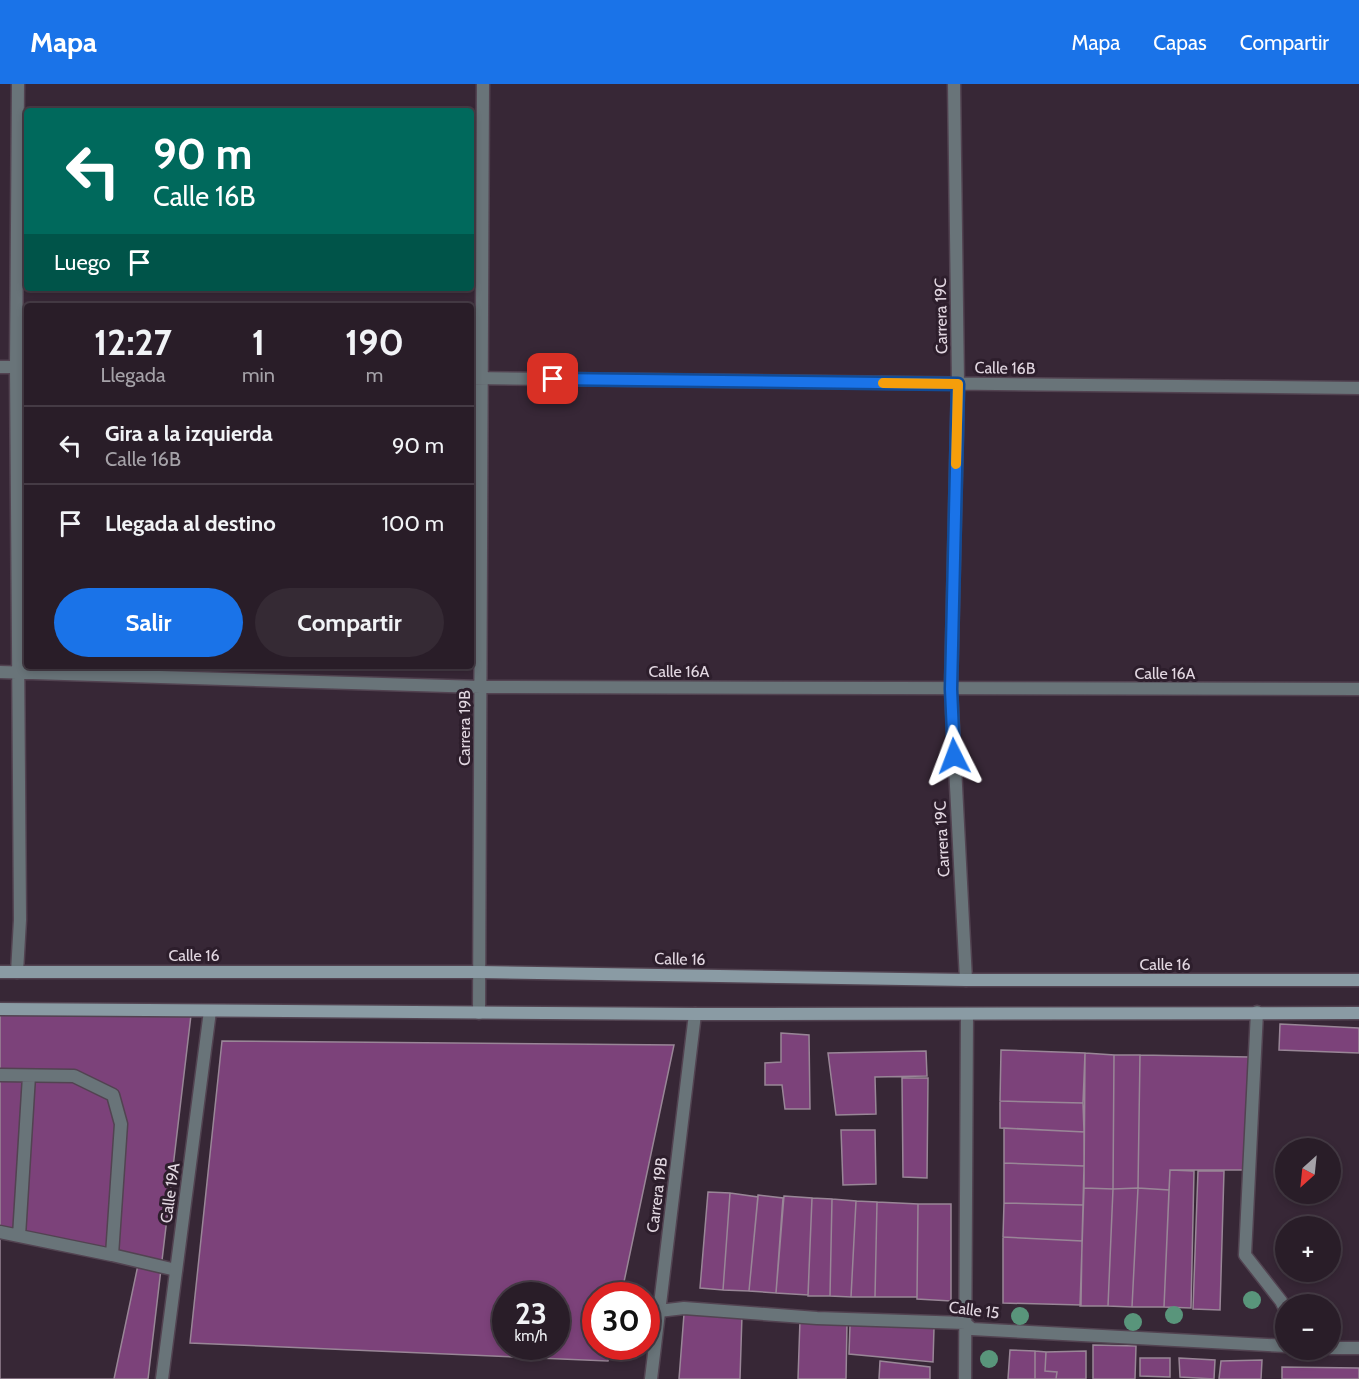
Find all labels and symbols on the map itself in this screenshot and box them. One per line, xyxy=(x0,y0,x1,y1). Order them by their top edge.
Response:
street label: Carrera 19C xyxy=(931,278,951,354)
pin xyxy=(527,353,578,404)
street label: Calle 16B xyxy=(975,358,1036,378)
street label: Calle 16A xyxy=(649,662,710,681)
street label: Calle 16A xyxy=(1135,664,1196,683)
street label: Carrera 19B xyxy=(455,690,474,766)
position arrow xyxy=(922,724,986,788)
street label: Carrera 19C xyxy=(931,800,953,877)
street label: Calle 16 xyxy=(168,946,220,965)
street label: Calle 16 xyxy=(654,949,706,969)
street label: Calle 16 xyxy=(1139,955,1191,974)
north arrow xyxy=(1275,1138,1341,1204)
street label: Carrera 19B xyxy=(643,1156,671,1234)
street label: Calle 19A xyxy=(156,1162,184,1224)
speed limit sign: 30 xyxy=(582,1282,660,1360)
street label: Calle 15 xyxy=(948,1297,1000,1323)

